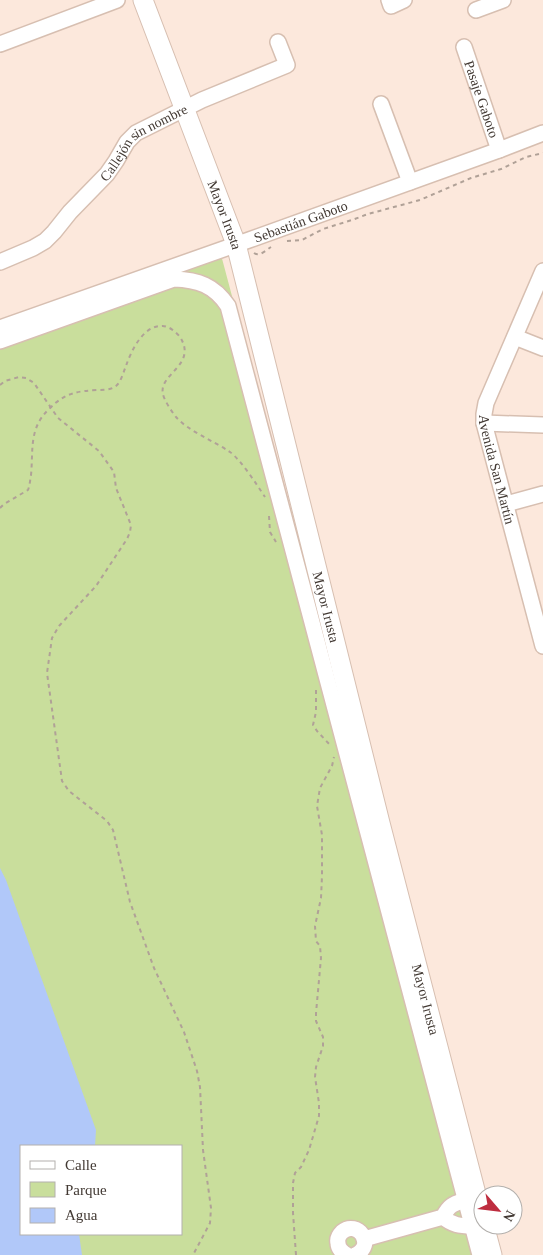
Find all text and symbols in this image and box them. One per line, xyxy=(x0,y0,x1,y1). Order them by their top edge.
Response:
street label: Pasaje Gaboto xyxy=(462,59,502,140)
street label: Callejón sin nombre xyxy=(97,101,190,184)
street label: Mayor Irusta xyxy=(205,178,245,252)
street label: Sebastián Gaboto xyxy=(252,198,350,245)
street label: Avenida San Martín xyxy=(477,415,518,526)
street label: Mayor Irusta xyxy=(310,570,342,645)
street label: Mayor Irusta xyxy=(409,962,442,1037)
legend xyxy=(20,1145,182,1235)
text: Calle xyxy=(65,1157,97,1173)
text: Parque xyxy=(65,1182,107,1198)
north arrow xyxy=(473,1185,523,1235)
text: Agua xyxy=(65,1207,98,1223)
text: N xyxy=(500,1208,518,1224)

